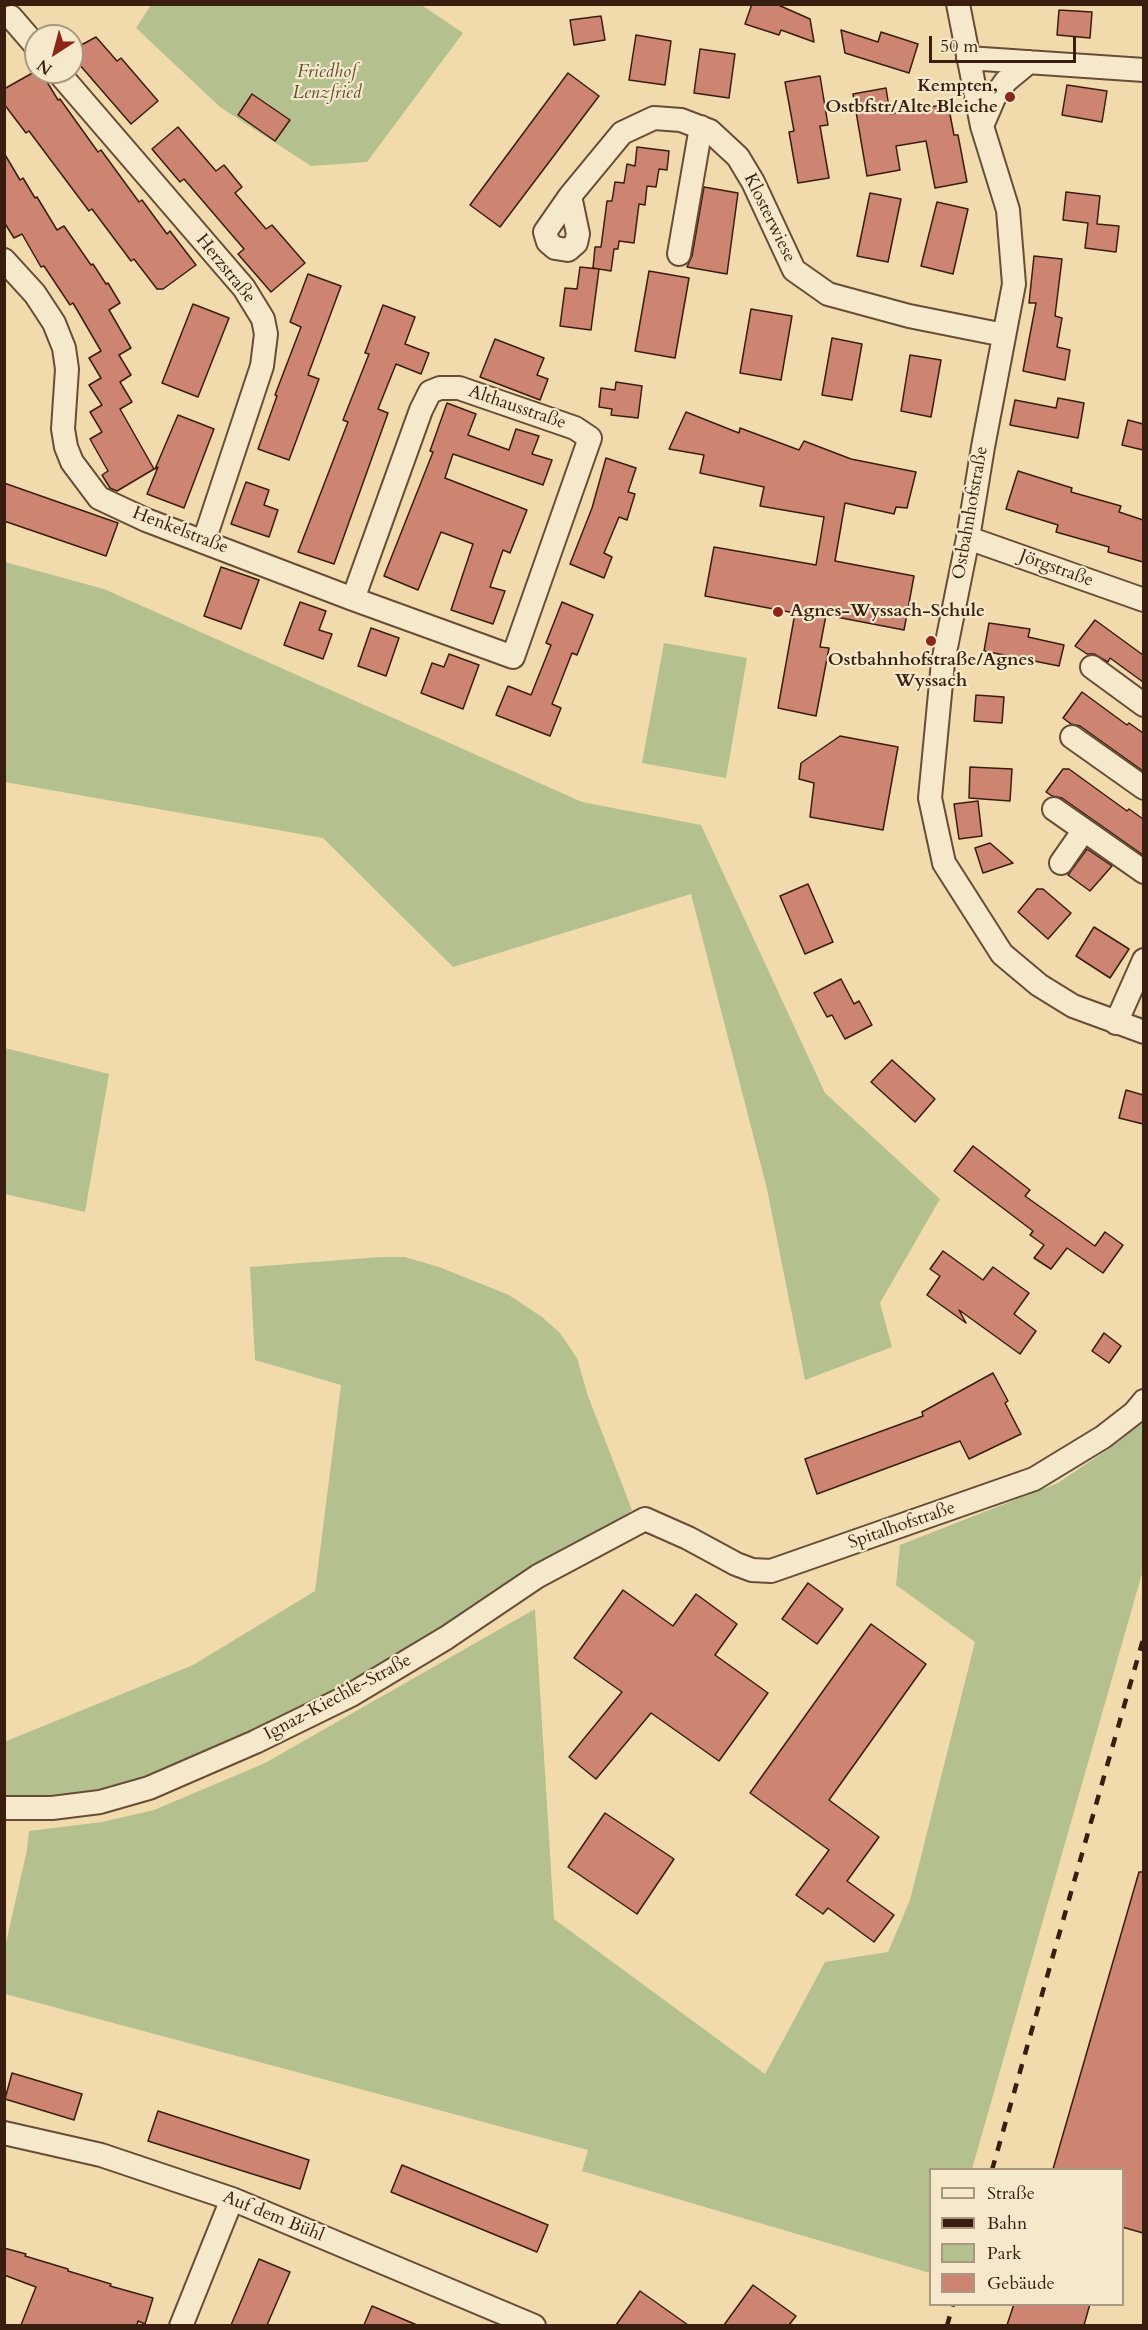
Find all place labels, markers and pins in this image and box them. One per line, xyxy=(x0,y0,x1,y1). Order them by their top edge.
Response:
place label: Kempten, Ostbfstr/Alte Bleiche xyxy=(825,76,998,118)
marker: Kempten, Ostbfstr/Alte Bleiche xyxy=(1003,90,1017,104)
place label: Agnes-Wyssach-Schule xyxy=(790,601,985,623)
marker: Agnes-Wyssach-Schule xyxy=(771,605,785,619)
marker: Ostbahnhofstraße/Agnes Wyssach xyxy=(924,634,938,648)
place label: Ostbahnhofstraße/Agnes Wyssach xyxy=(828,650,1034,692)

